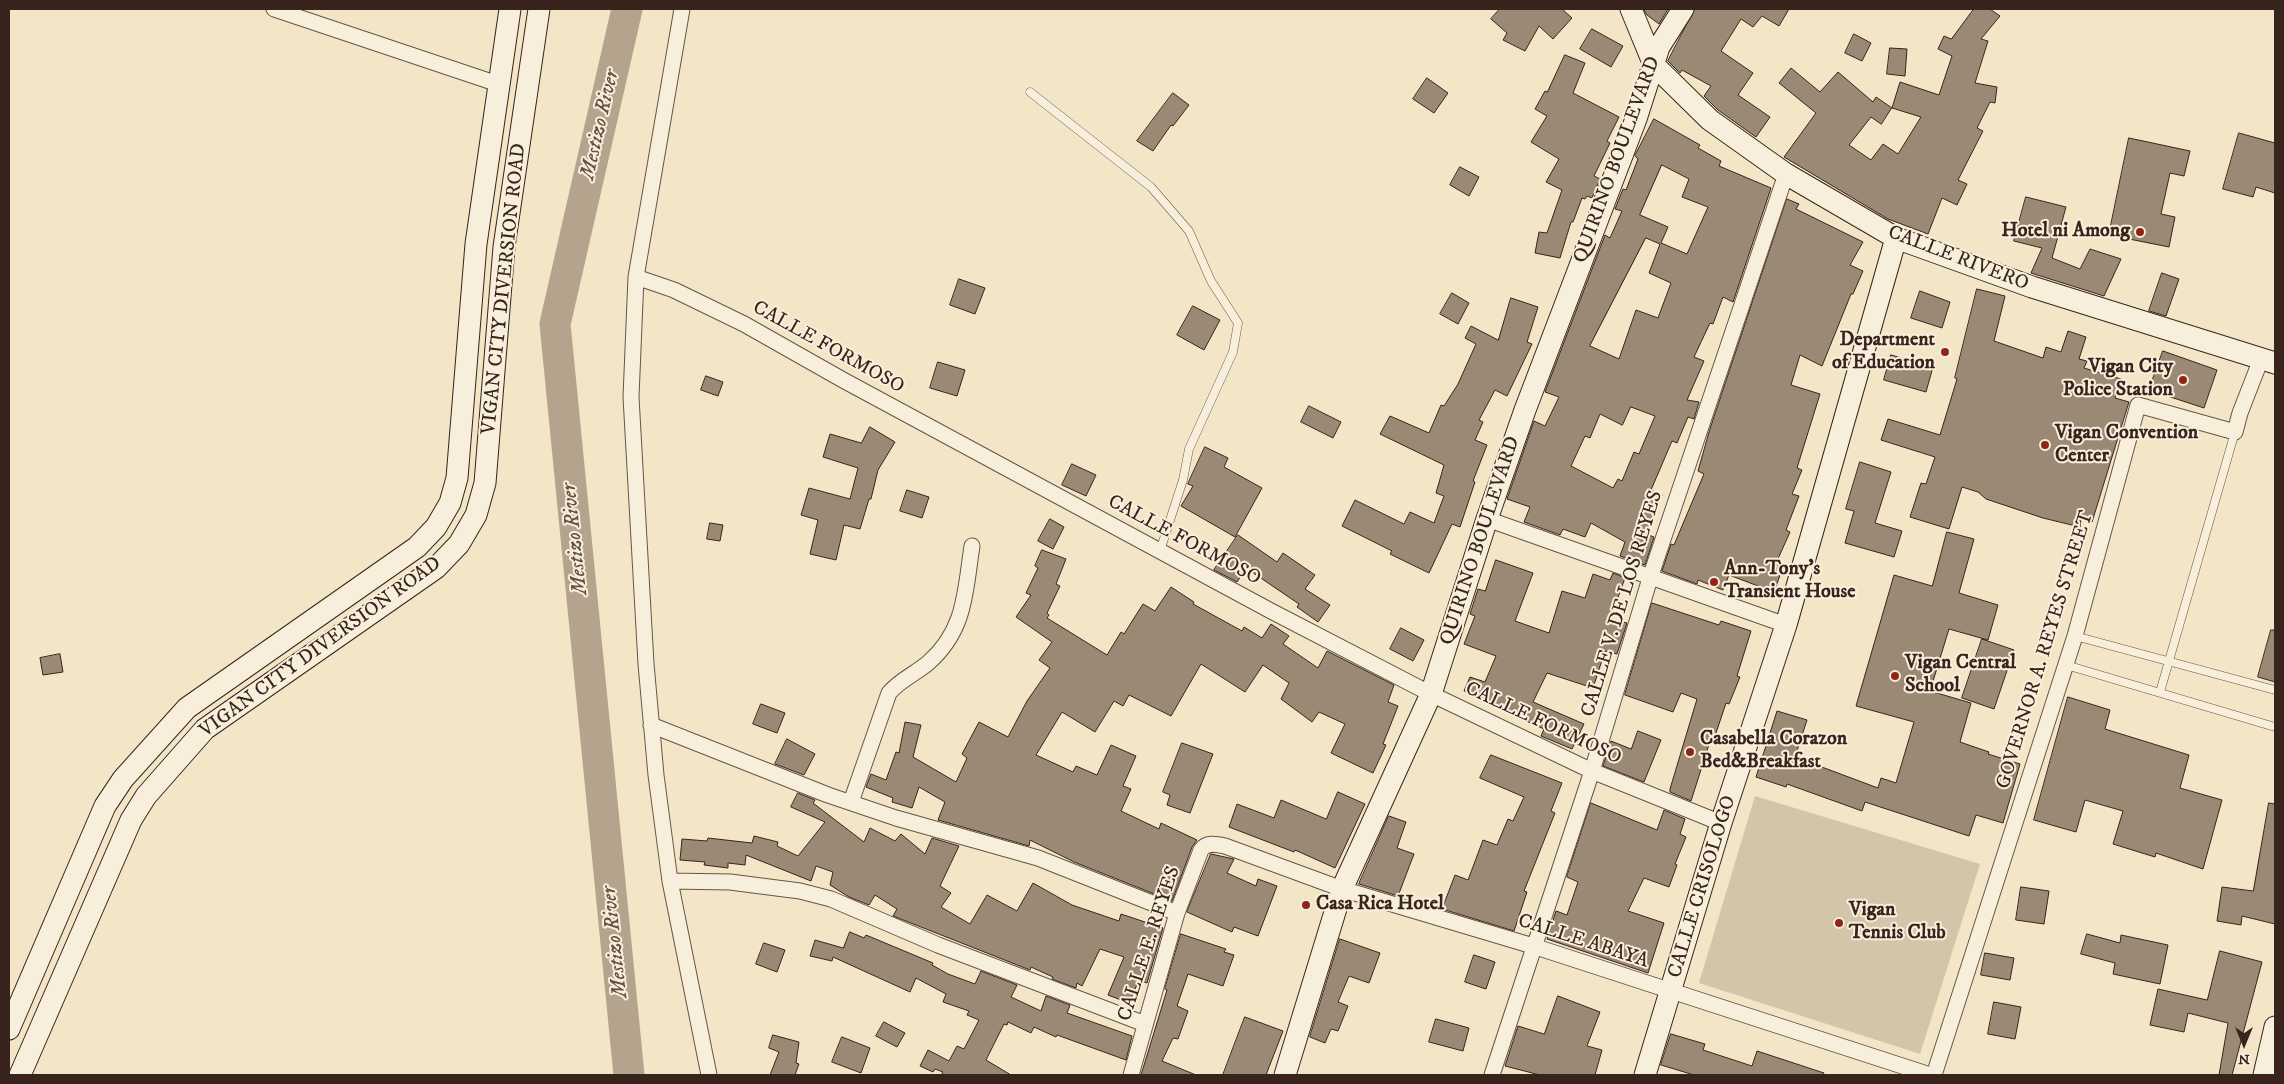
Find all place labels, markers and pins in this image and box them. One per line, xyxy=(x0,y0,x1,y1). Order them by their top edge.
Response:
place label: Hotel ni Among xyxy=(2001,220,2130,244)
marker: Hotel ni Among xyxy=(2134,226,2146,238)
place label: Department of Education xyxy=(1832,329,1935,376)
marker: Department of Education xyxy=(1939,346,1951,358)
place label: Vigan City Police Station xyxy=(2063,356,2173,403)
marker: Vigan City Police Station xyxy=(2177,374,2189,386)
place label: Vigan Convention Center xyxy=(2055,422,2198,469)
marker: Vigan Convention Center xyxy=(2039,439,2051,451)
place label: Ann-Tony's Transient House xyxy=(1724,558,1855,605)
marker: Ann-Tony's Transient House xyxy=(1708,576,1720,588)
place label: Vigan Central School xyxy=(1905,652,2016,699)
marker: Vigan Central School xyxy=(1889,670,1901,682)
place label: Casabella Corazon Bed&Breakfast xyxy=(1700,728,1847,775)
marker: Casabella Corazon Bed&Breakfast xyxy=(1684,746,1696,758)
place label: Casa Rica Hotel xyxy=(1316,893,1444,917)
marker: Casa Rica Hotel xyxy=(1300,899,1312,911)
place label: Vigan Tennis Club xyxy=(1849,899,1946,946)
marker: Vigan Tennis Club xyxy=(1833,917,1845,929)

